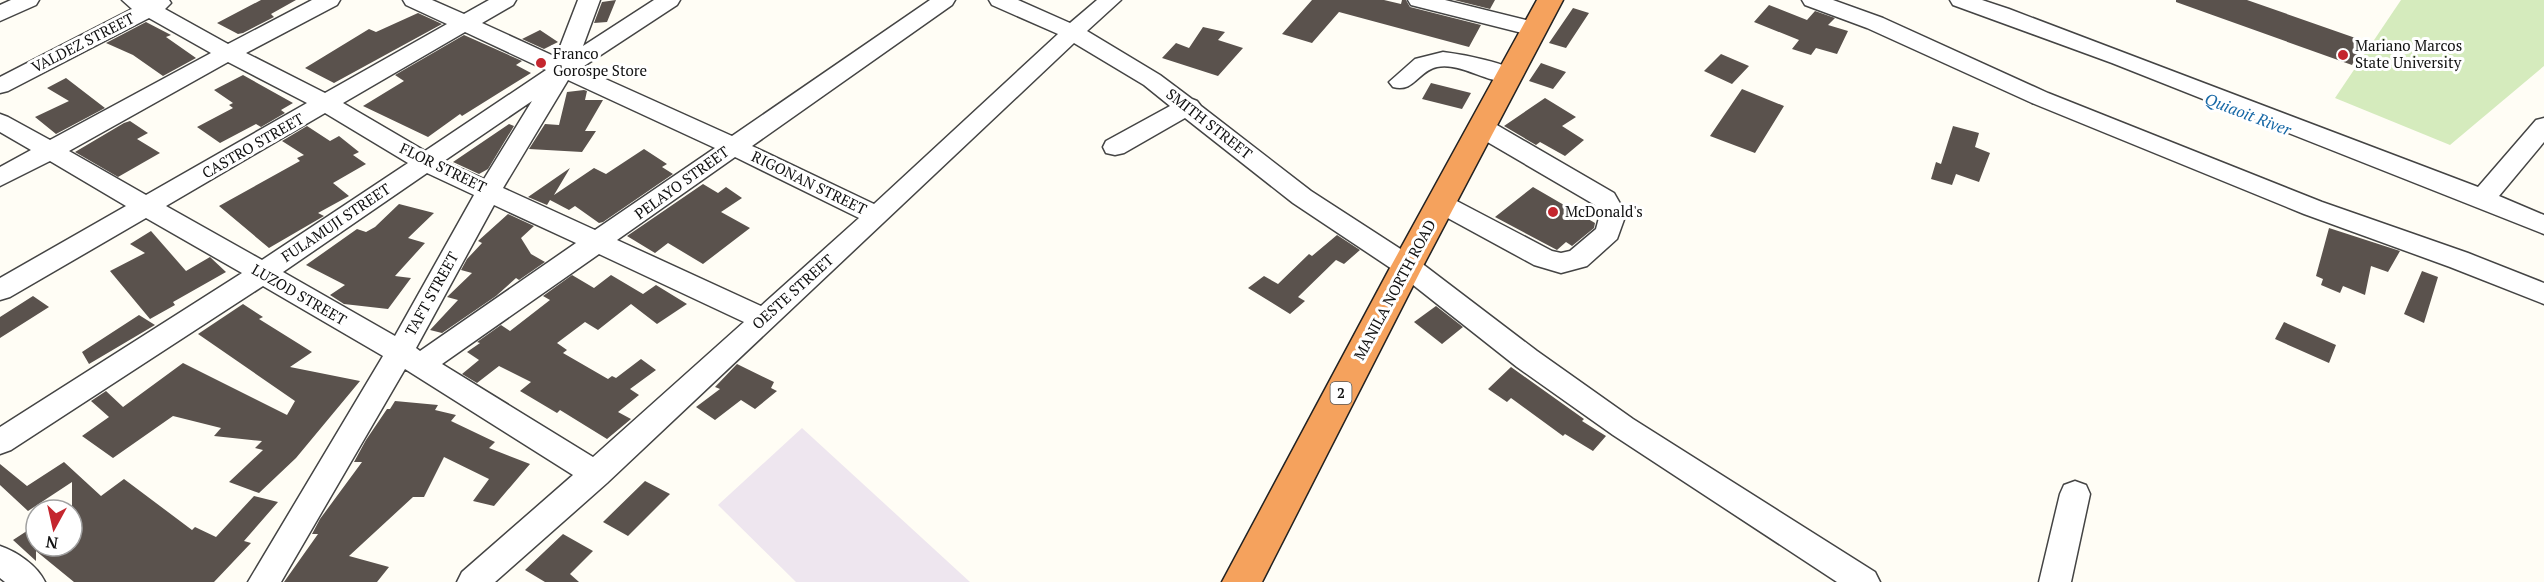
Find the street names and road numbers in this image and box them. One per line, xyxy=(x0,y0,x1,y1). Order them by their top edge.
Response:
street label: VALDEZ STREET xyxy=(28,8,137,77)
street label: SMITH STREET xyxy=(1163,83,1257,163)
street label: CASTRO STREET xyxy=(198,108,307,182)
street label: FLOR STREET xyxy=(397,138,490,197)
street label: PELAYO STREET xyxy=(630,141,733,223)
street label: RIGONAN STREET xyxy=(749,146,870,219)
street label: FULAMUJI STREET xyxy=(277,178,394,266)
street label: MANILA NORTH ROAD xyxy=(1349,216,1440,363)
street label: TAFT STREET xyxy=(400,248,462,339)
street label: OESTE STREET xyxy=(747,249,837,333)
street label: LUZOD STREET xyxy=(249,259,350,329)
road number: 2 xyxy=(1330,382,1352,404)

